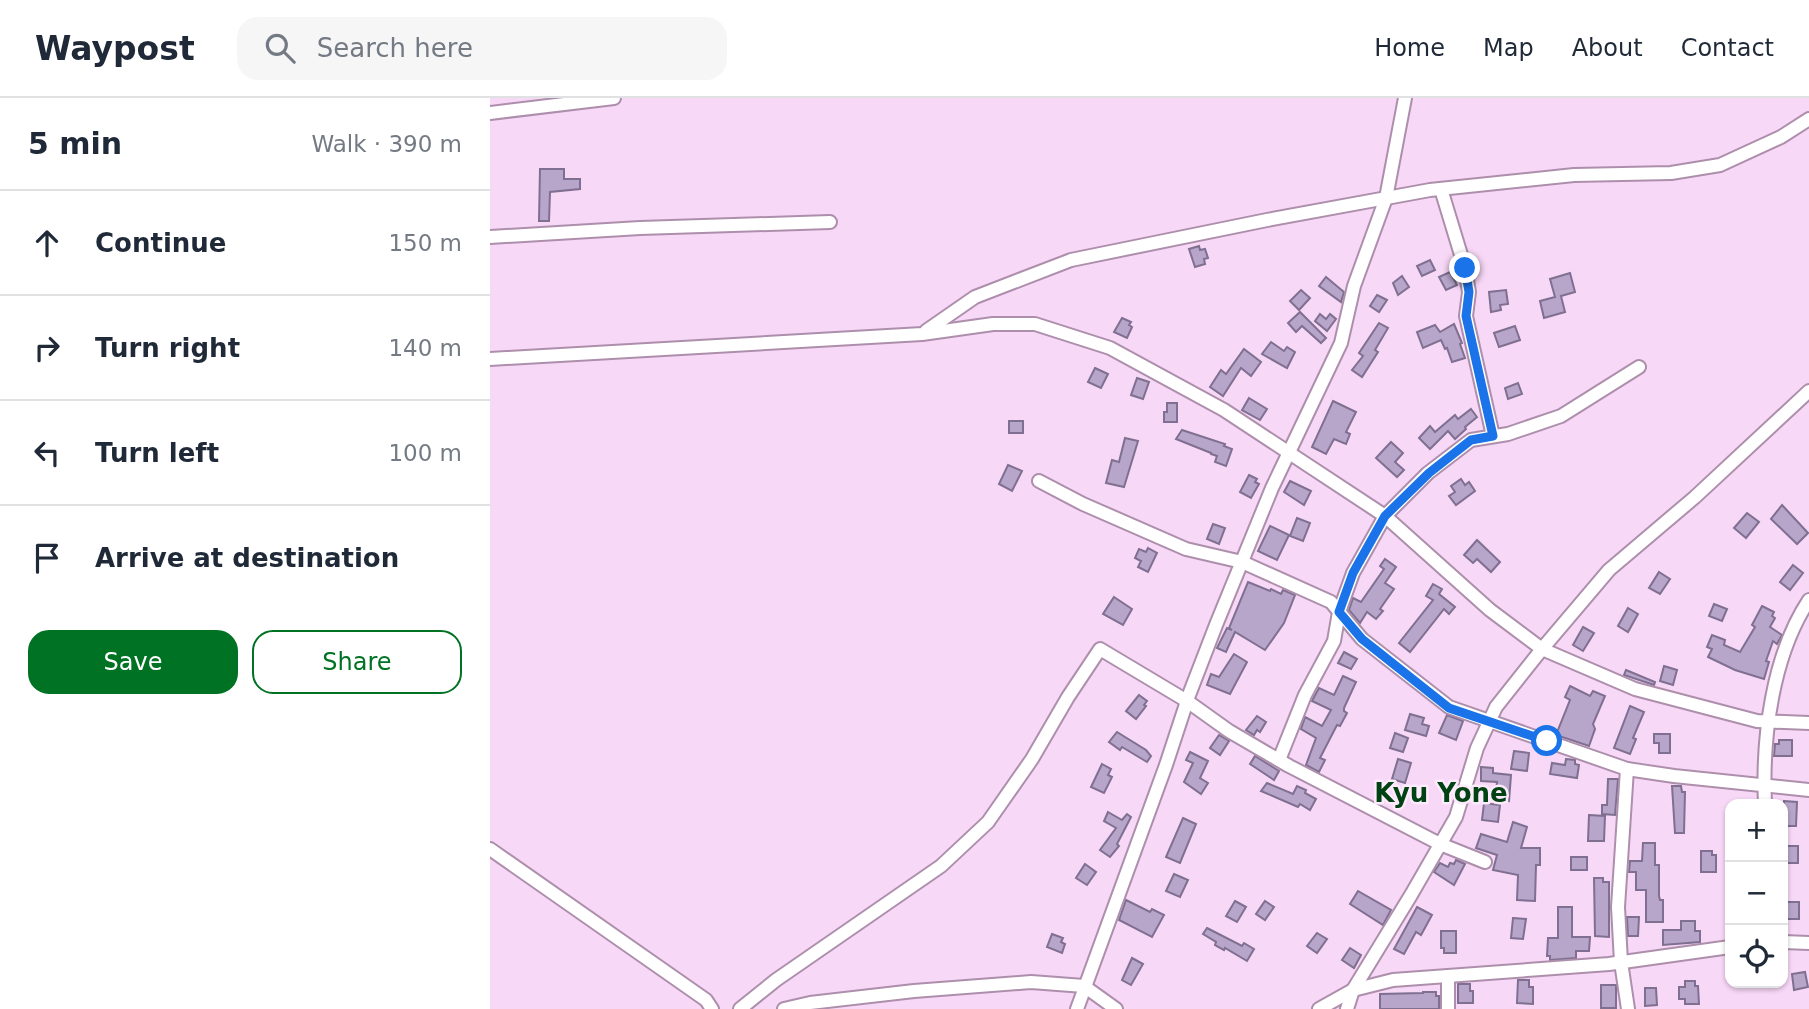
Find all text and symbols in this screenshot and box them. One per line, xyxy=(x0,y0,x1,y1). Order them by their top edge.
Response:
search box xyxy=(237,17,727,80)
text: Waypost xyxy=(35,29,195,68)
icon: search xyxy=(261,29,299,67)
text: Search here xyxy=(317,33,473,63)
text: Home xyxy=(1374,34,1445,62)
text: Map xyxy=(1483,34,1534,62)
text: About xyxy=(1572,34,1643,62)
text: Contact xyxy=(1681,34,1774,62)
text: 5 min xyxy=(28,126,122,161)
text: Walk · 390 m xyxy=(311,131,462,157)
icon: ahead xyxy=(28,224,66,262)
text: Continue xyxy=(95,228,226,258)
text: 150 m xyxy=(388,230,462,256)
route end xyxy=(1449,252,1480,283)
icon: right xyxy=(28,329,66,367)
text: Turn right xyxy=(95,333,240,363)
text: 140 m xyxy=(388,335,462,361)
icon: left xyxy=(28,434,66,472)
text: Turn left xyxy=(95,438,219,468)
text: 100 m xyxy=(388,440,462,466)
icon: arrive xyxy=(28,539,66,577)
text: Arrive at destination xyxy=(95,543,399,573)
button: Save xyxy=(28,630,238,694)
button: Share xyxy=(252,630,462,694)
route start xyxy=(1531,725,1562,756)
district label: Kyu Yone xyxy=(1374,778,1508,808)
map controls xyxy=(1725,799,1788,988)
button: + xyxy=(1725,799,1788,862)
button: − xyxy=(1725,862,1788,925)
button: locate xyxy=(1725,925,1788,988)

